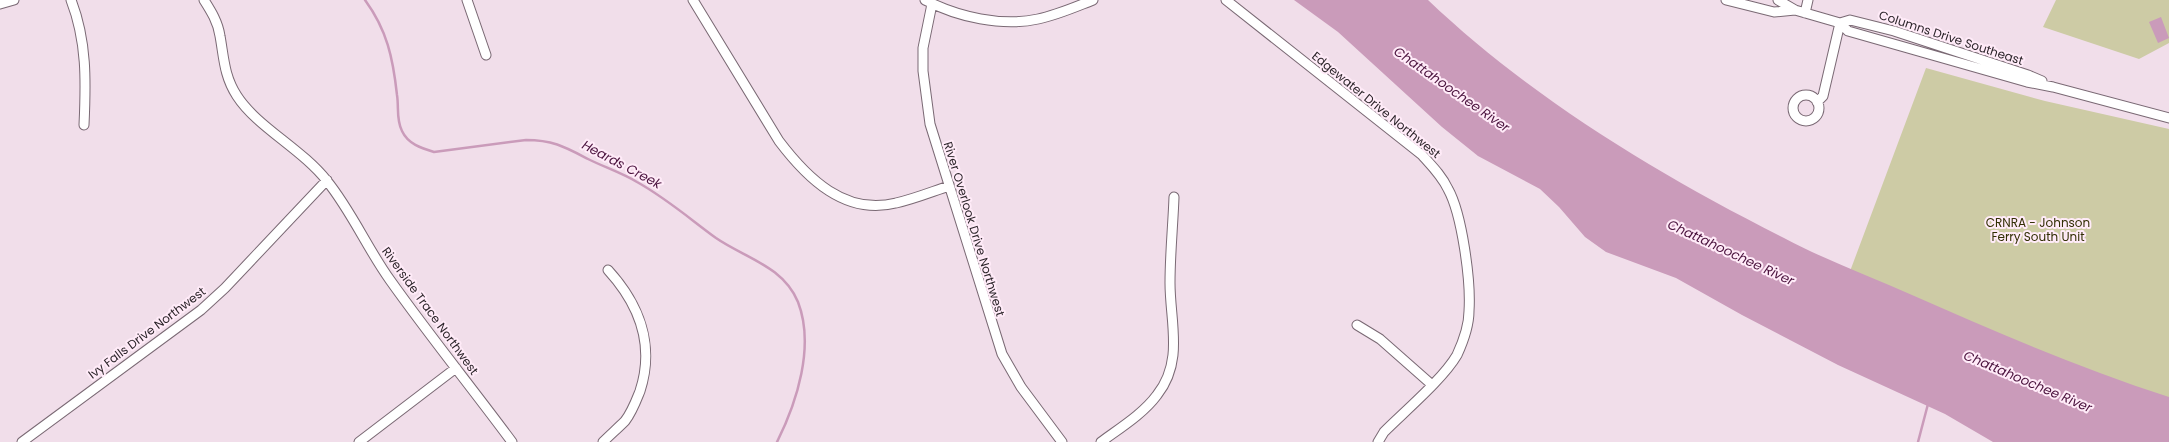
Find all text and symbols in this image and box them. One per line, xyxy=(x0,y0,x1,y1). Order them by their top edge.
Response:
street label: Columns Drive Southeast xyxy=(1877,6,2026,69)
water label: Chattahoochee River xyxy=(1390,42,1515,137)
street label: Edgewater Drive Northwest xyxy=(1308,47,1444,162)
water label: Heards Creek xyxy=(579,135,666,194)
street label: River Overlook Drive Northwest xyxy=(940,139,1009,318)
park label: CRNRA - Johnson Ferry South Unit xyxy=(1986,214,2090,245)
water label: Chattahoochee River xyxy=(1664,215,1798,291)
street label: Riverside Trace Northwest xyxy=(378,243,483,378)
street label: Ivy Falls Drive Northwest xyxy=(84,283,209,382)
water label: Chattahoochee River xyxy=(1961,346,2096,418)

